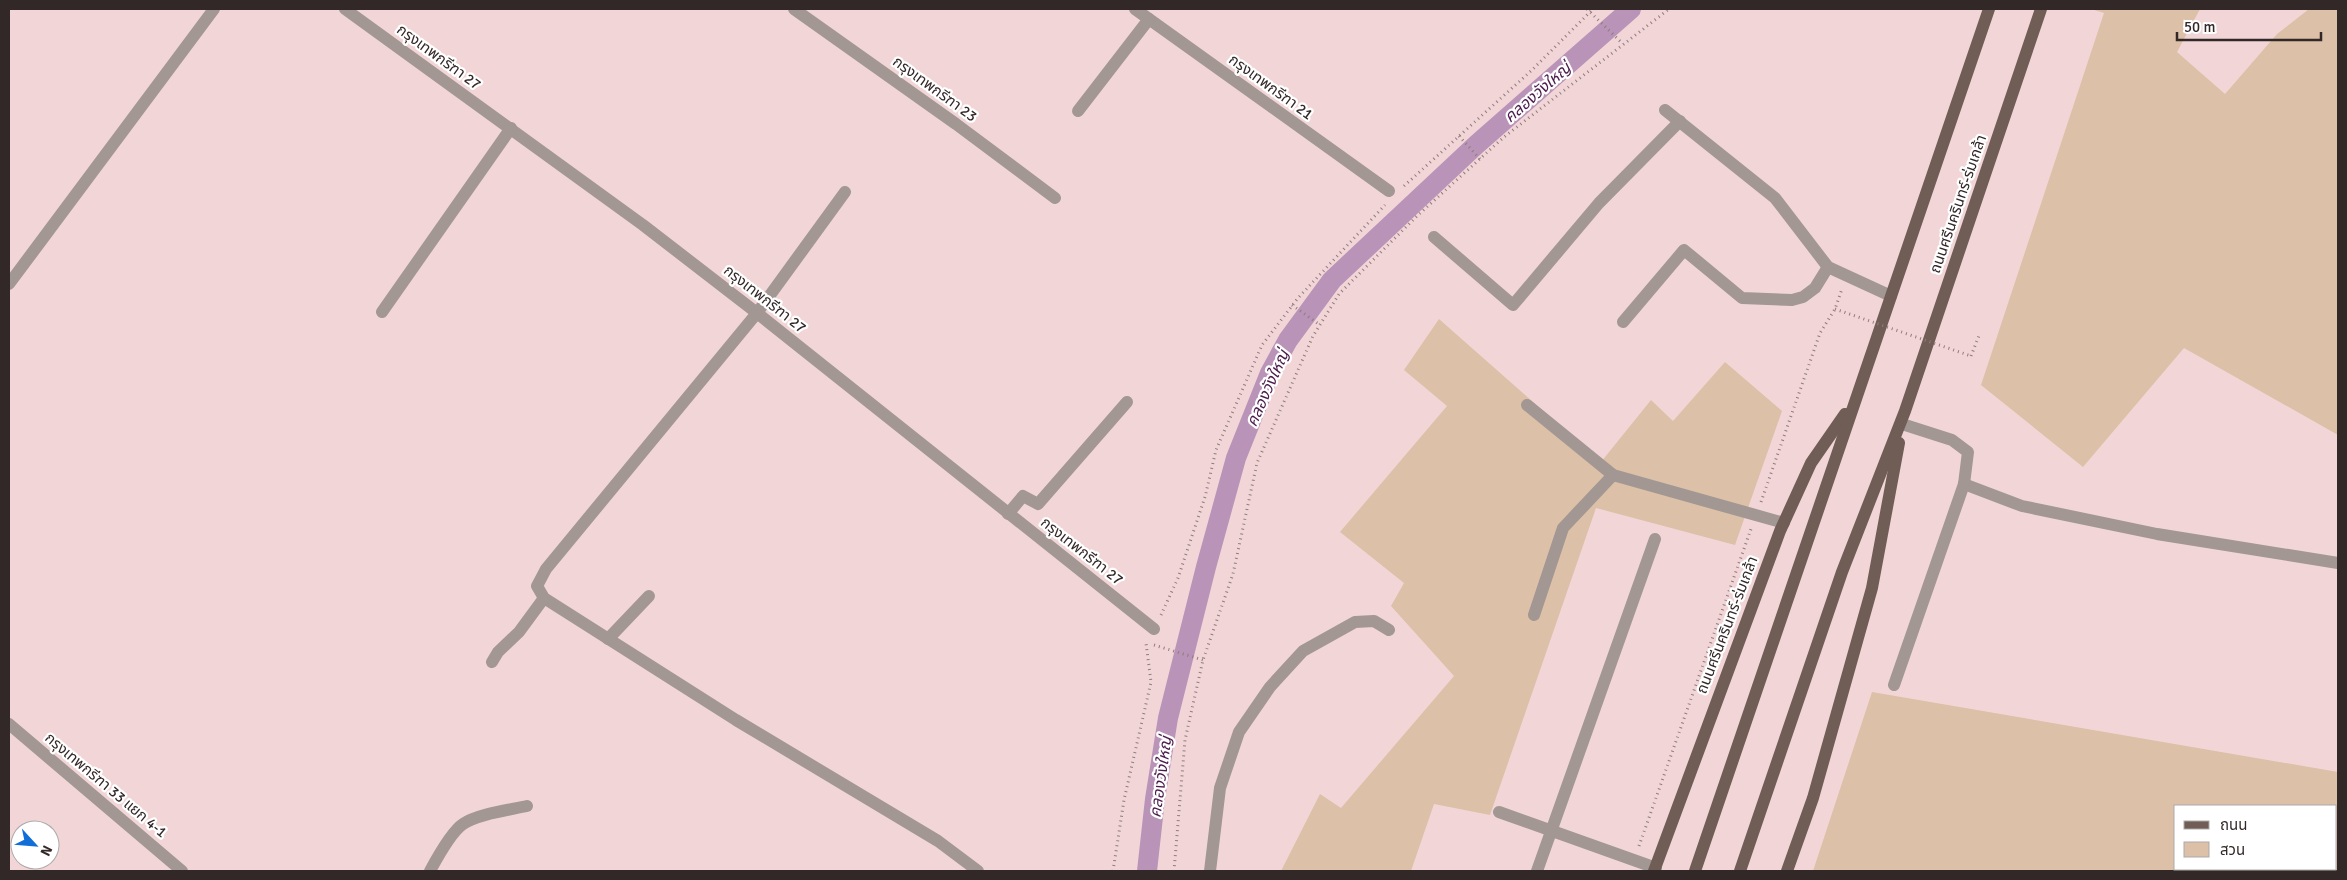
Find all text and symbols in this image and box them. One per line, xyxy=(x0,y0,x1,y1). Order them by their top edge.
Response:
scale bar xyxy=(2177,10,2321,42)
text: 50 m xyxy=(2184,18,2215,36)
street label: กรุงเทพกรีฑา 27 xyxy=(393,20,485,94)
street label: กรุงเทพกรีฑา 21 xyxy=(1225,50,1317,124)
street label: กรุงเทพกรีฑา 23 xyxy=(889,52,981,126)
water label: คลองวังใหญ่ xyxy=(1500,57,1577,127)
street label: ถนนศรีนครินทร์-ร่มเกล้า xyxy=(1926,132,1990,276)
street label: กรุงเทพกรีฑา 27 xyxy=(720,261,810,337)
water label: คลองวังใหญ่ xyxy=(1242,345,1294,430)
street label: กรุงเทพกรีฑา 27 xyxy=(1037,513,1127,589)
street label: ถนนศรีนครินทร์-ร่มเกล้า xyxy=(1693,554,1761,696)
street label: กรุงเทพกรีฑา 33 แยก 4-1 xyxy=(41,729,171,841)
water label: คลองวังใหญ่ xyxy=(1145,733,1177,819)
legend xyxy=(2174,805,2337,870)
text: ถนน xyxy=(2220,816,2247,834)
north arrow xyxy=(10,820,60,870)
text: สวน xyxy=(2220,841,2245,859)
text: N xyxy=(36,842,56,859)

